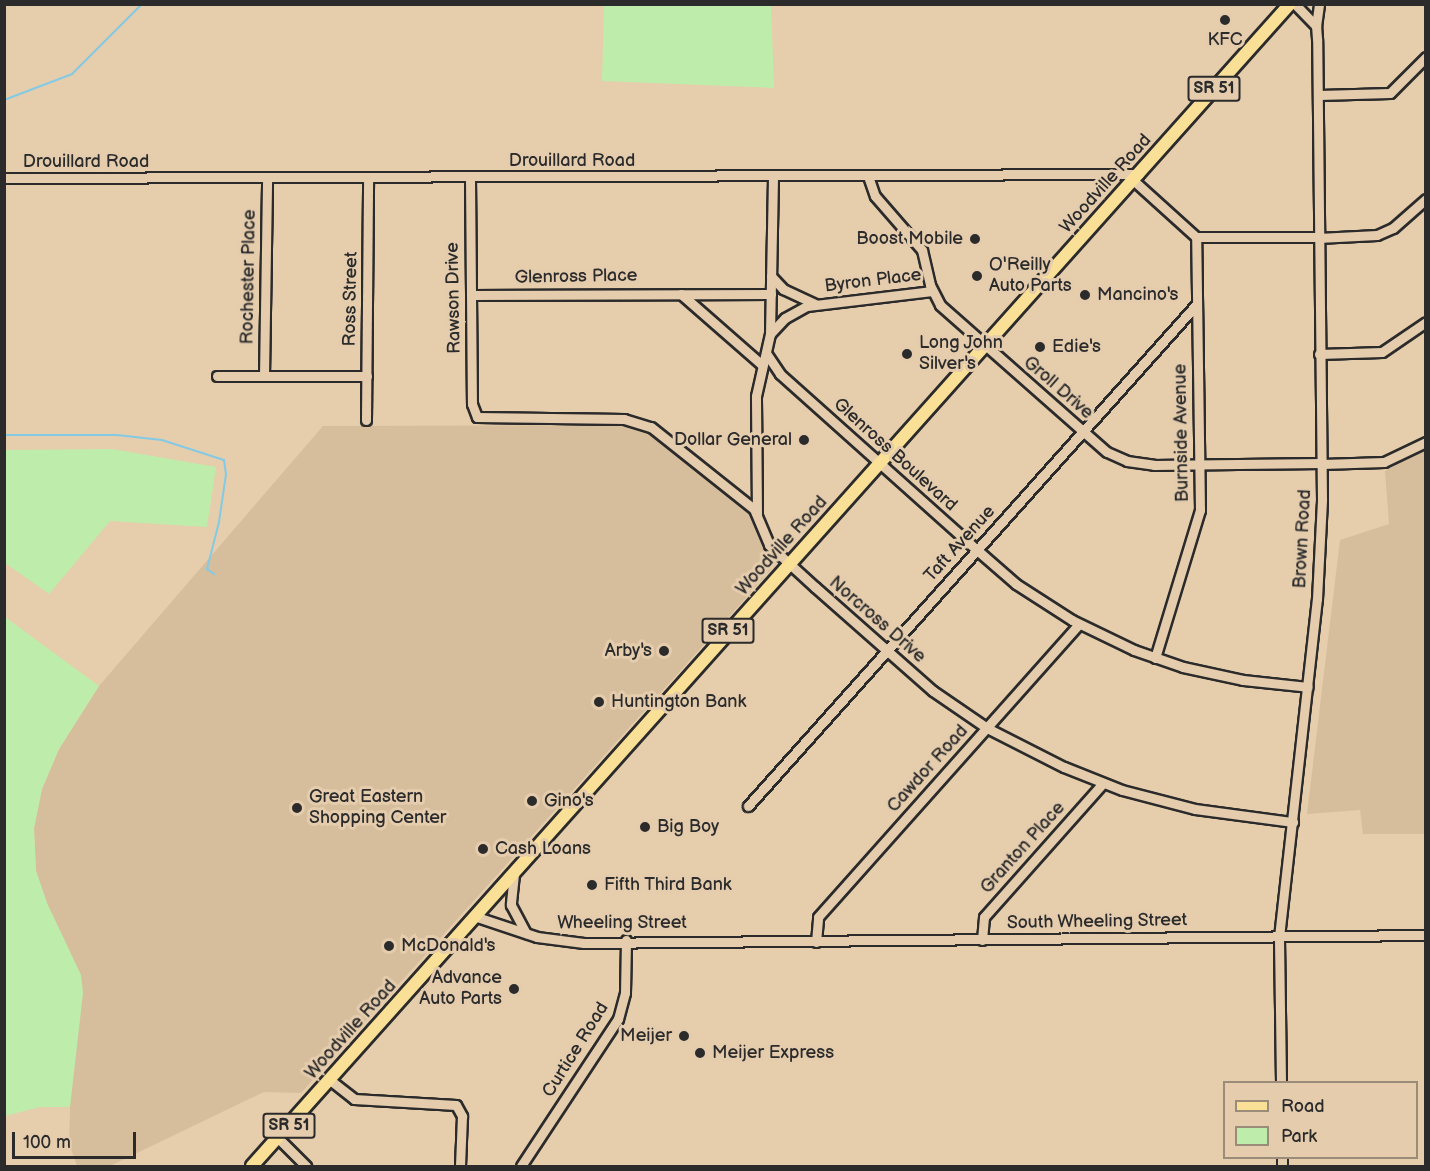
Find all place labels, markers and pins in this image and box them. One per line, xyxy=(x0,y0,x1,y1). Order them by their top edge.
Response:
marker: KFC xyxy=(1218,13,1232,27)
place label: KFC xyxy=(1207,29,1243,51)
place label: Boost Mobile xyxy=(856,228,963,250)
marker: Boost Mobile xyxy=(968,232,982,246)
place label: O'Reilly Auto Parts xyxy=(989,255,1072,298)
marker: O'Reilly Auto Parts xyxy=(970,269,984,283)
place label: Mancino's xyxy=(1097,284,1179,306)
marker: Mancino's xyxy=(1078,288,1092,302)
place label: Long John Silver's xyxy=(919,333,1004,376)
place label: Edie's xyxy=(1052,336,1101,358)
marker: Edie's xyxy=(1033,340,1047,354)
marker: Long John Silver's xyxy=(900,347,914,361)
place label: Dollar General xyxy=(674,429,792,451)
marker: Dollar General xyxy=(797,433,811,447)
place label: Arby's xyxy=(605,640,652,662)
marker: Arby's xyxy=(657,644,671,658)
place label: Huntington Bank xyxy=(611,691,746,713)
marker: Huntington Bank xyxy=(592,695,606,709)
place label: Great Eastern Shopping Center xyxy=(309,787,446,830)
place label: Gino's xyxy=(544,790,594,812)
marker: Gino's xyxy=(525,794,539,808)
marker: Great Eastern Shopping Center xyxy=(290,801,304,815)
place label: Big Boy xyxy=(657,816,719,838)
marker: Big Boy xyxy=(638,820,652,834)
place label: Cash Loans xyxy=(495,838,591,860)
marker: Cash Loans xyxy=(476,842,490,856)
place label: Fifth Third Bank xyxy=(604,874,732,896)
marker: Fifth Third Bank xyxy=(585,878,599,892)
place label: McDonald's xyxy=(401,935,495,957)
marker: McDonald's xyxy=(382,939,396,953)
place label: Advance Auto Parts xyxy=(419,968,502,1010)
marker: Advance Auto Parts xyxy=(507,982,521,996)
place label: Meijer xyxy=(620,1025,672,1047)
marker: Meijer xyxy=(677,1029,691,1043)
place label: Meijer Express xyxy=(712,1042,834,1064)
marker: Meijer Express xyxy=(693,1046,707,1060)

